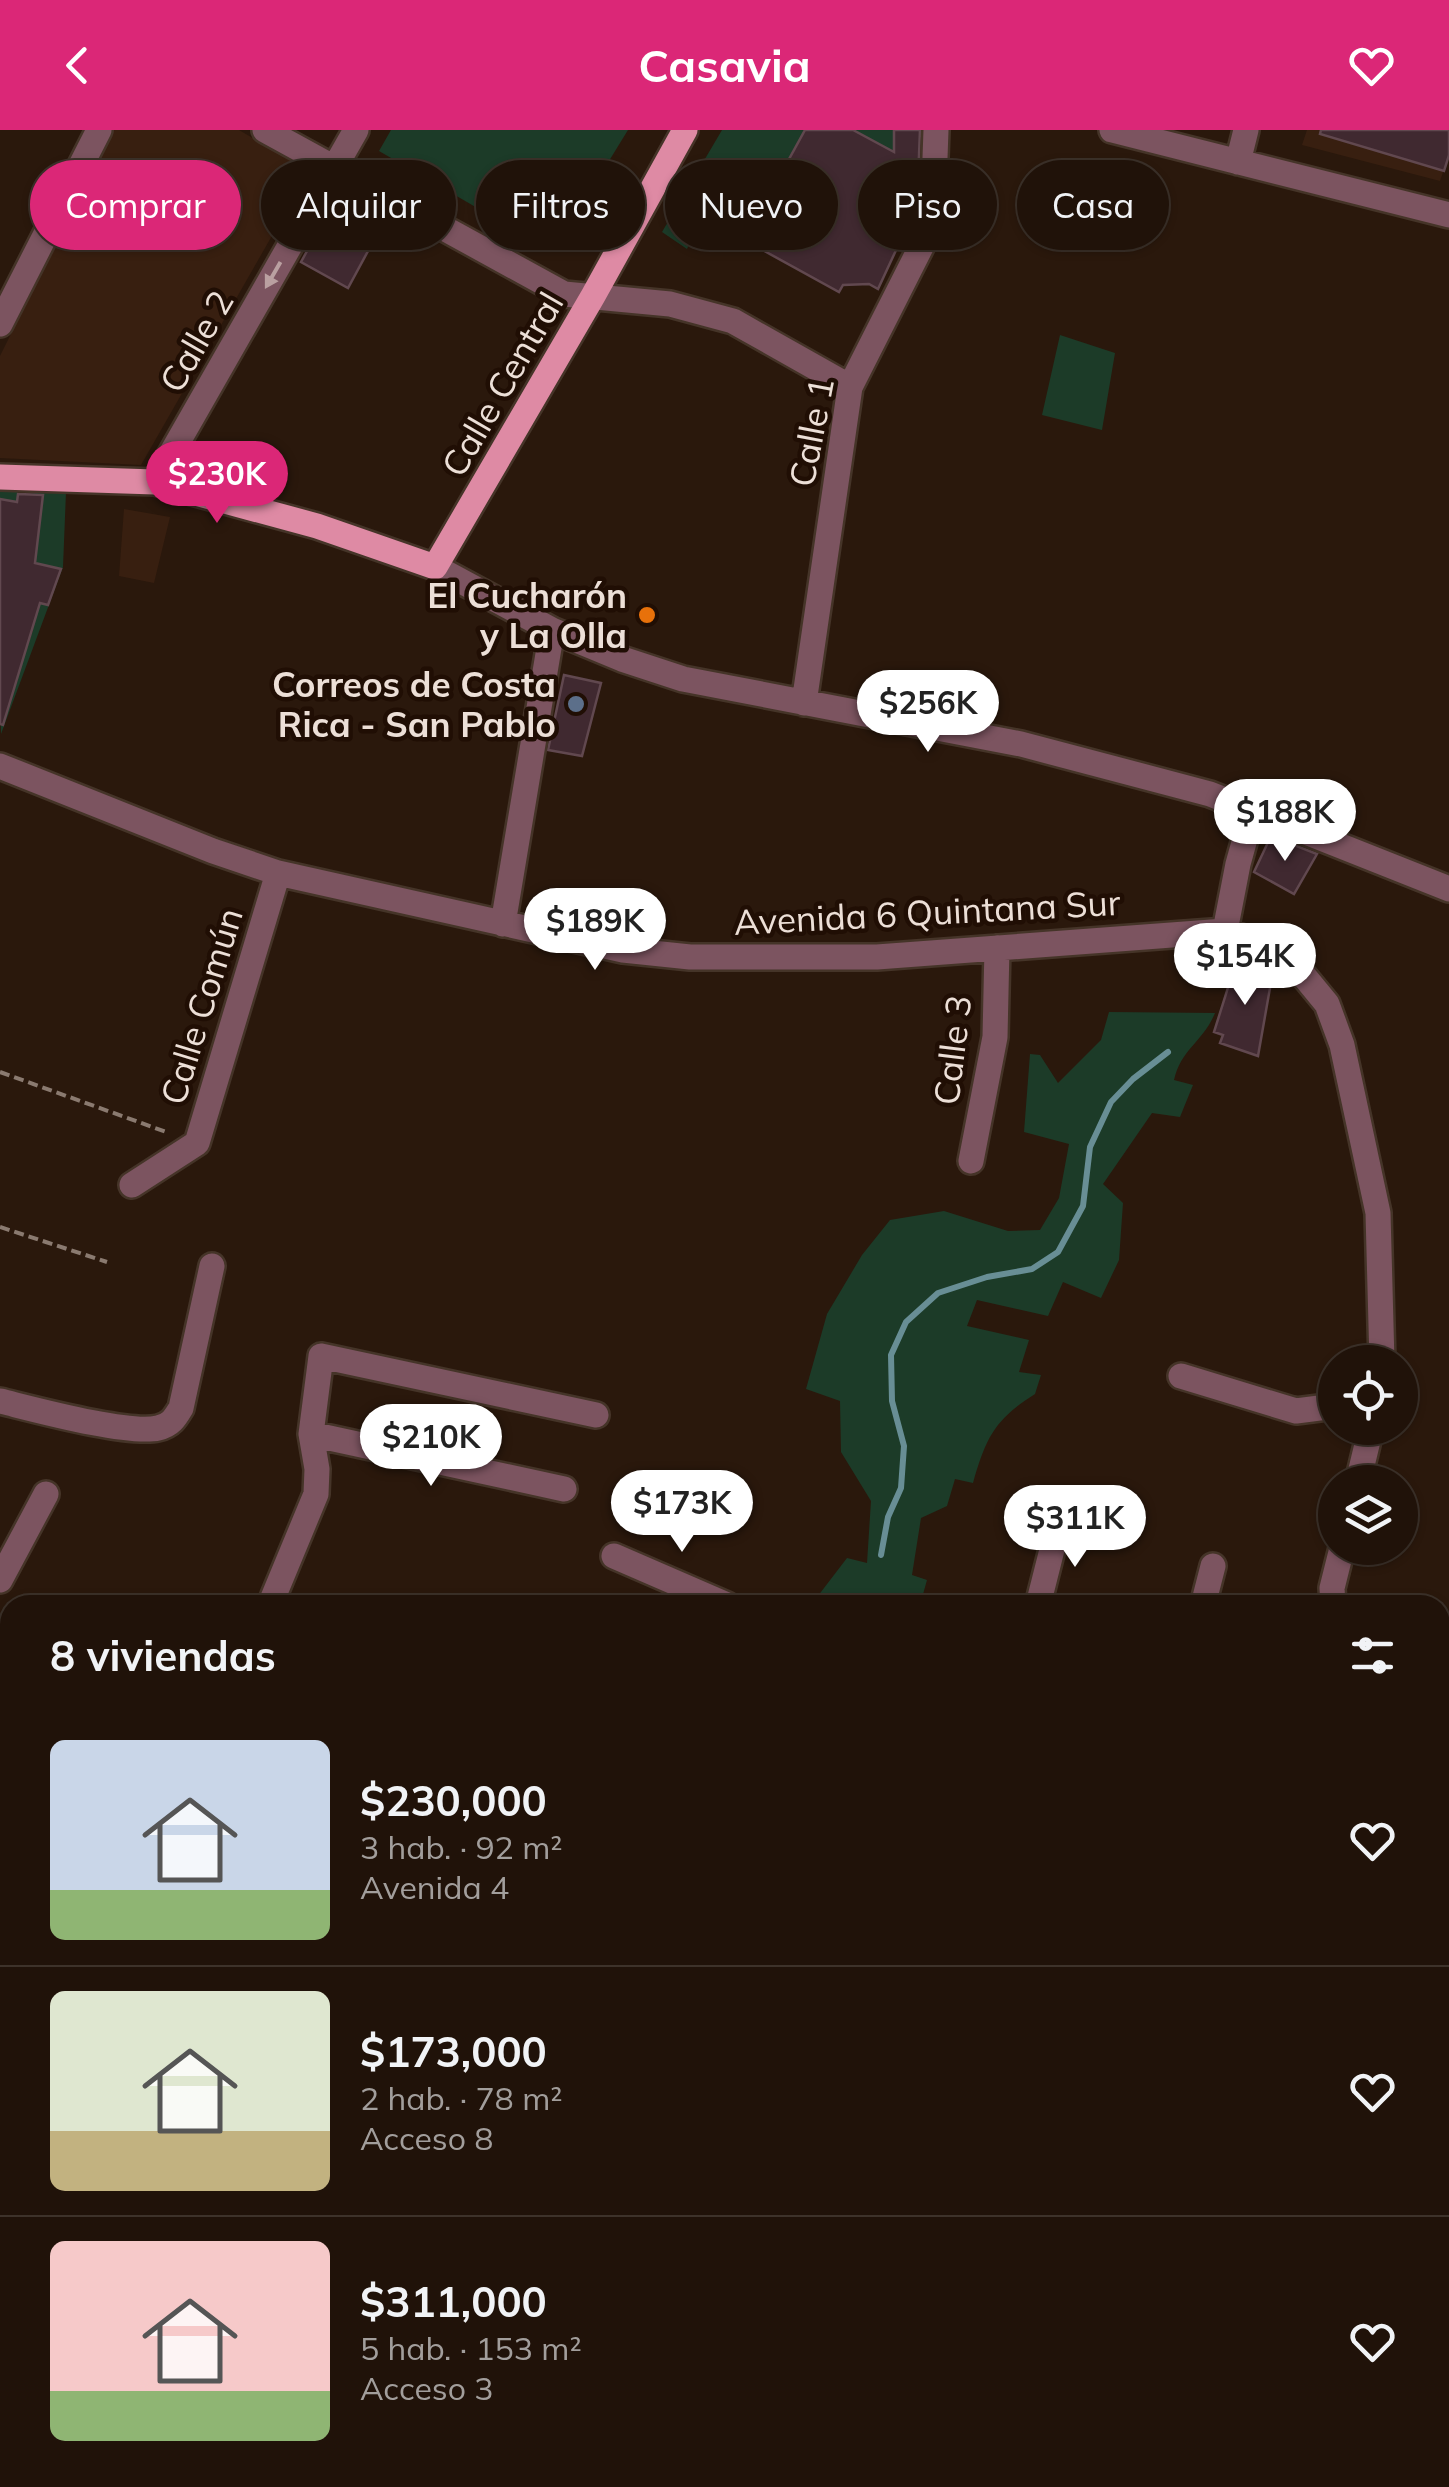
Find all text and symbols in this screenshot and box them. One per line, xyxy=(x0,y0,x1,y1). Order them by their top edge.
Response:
text: Casavia xyxy=(638,37,811,93)
icon: back xyxy=(50,38,105,93)
icon: heart xyxy=(1344,38,1399,93)
chip: Comprar xyxy=(30,160,241,250)
chip: Alquilar xyxy=(261,160,456,250)
chip: Filtros xyxy=(476,160,645,250)
chip: Nuevo xyxy=(665,160,838,250)
chip: Piso xyxy=(858,160,997,250)
chip: Casa xyxy=(1017,160,1169,250)
one-way arrow xyxy=(265,261,282,290)
street label: Calle 2 xyxy=(149,282,243,400)
street label: Calle Central xyxy=(432,284,572,484)
street label: Calle 1 xyxy=(779,374,843,490)
pin: $230K xyxy=(147,441,287,526)
text: $230K xyxy=(168,453,266,493)
place label: El Cucharón y La Olla xyxy=(427,573,627,657)
marker: El Cucharón y La Olla xyxy=(636,604,658,626)
place label: Correos de Costa Rica - San Pablo xyxy=(272,662,556,746)
pin: $256K xyxy=(858,670,998,755)
text: $256K xyxy=(879,682,977,722)
marker: Correos de Costa Rica - San Pablo xyxy=(565,693,587,715)
pin: $188K xyxy=(1215,779,1355,864)
text: $188K xyxy=(1236,791,1334,831)
street label: Avenida 6 Quintana Sur xyxy=(733,880,1122,944)
pin: $189K xyxy=(525,888,665,973)
text: $189K xyxy=(546,900,644,940)
street label: Calle Común xyxy=(150,902,252,1110)
pin: $154K xyxy=(1175,923,1315,1008)
text: $154K xyxy=(1196,935,1294,975)
street label: Calle 3 xyxy=(923,993,981,1107)
map controls xyxy=(1318,1345,1418,1565)
button: locate xyxy=(1318,1345,1418,1445)
pin: $210K xyxy=(361,1404,501,1489)
text: $210K xyxy=(382,1416,480,1456)
button: layers xyxy=(1318,1465,1418,1565)
pin: $173K xyxy=(612,1470,752,1555)
text: $173K xyxy=(633,1482,731,1522)
pin: $311K xyxy=(1005,1485,1145,1570)
text: $311K xyxy=(1026,1497,1124,1537)
icon: filters xyxy=(1345,1628,1400,1683)
text: 8 viviendas xyxy=(50,1629,276,1682)
text: $230,000 xyxy=(360,1774,547,1827)
icon: home xyxy=(130,1780,250,1900)
icon: heart xyxy=(1345,1813,1400,1868)
text: 3 hab. · 92 m² xyxy=(360,1827,562,1867)
text: Avenida 4 xyxy=(360,1867,509,1907)
text: $173,000 xyxy=(360,2025,547,2078)
icon: home xyxy=(130,2031,250,2151)
icon: heart xyxy=(1345,2064,1400,2119)
text: 2 hab. · 78 m² xyxy=(360,2078,562,2118)
text: Acceso 8 xyxy=(360,2118,494,2158)
text: $311,000 xyxy=(360,2275,547,2328)
icon: home xyxy=(130,2281,250,2401)
icon: heart xyxy=(1345,2314,1400,2369)
text: 5 hab. · 153 m² xyxy=(360,2328,582,2368)
text: Acceso 3 xyxy=(360,2368,494,2408)

